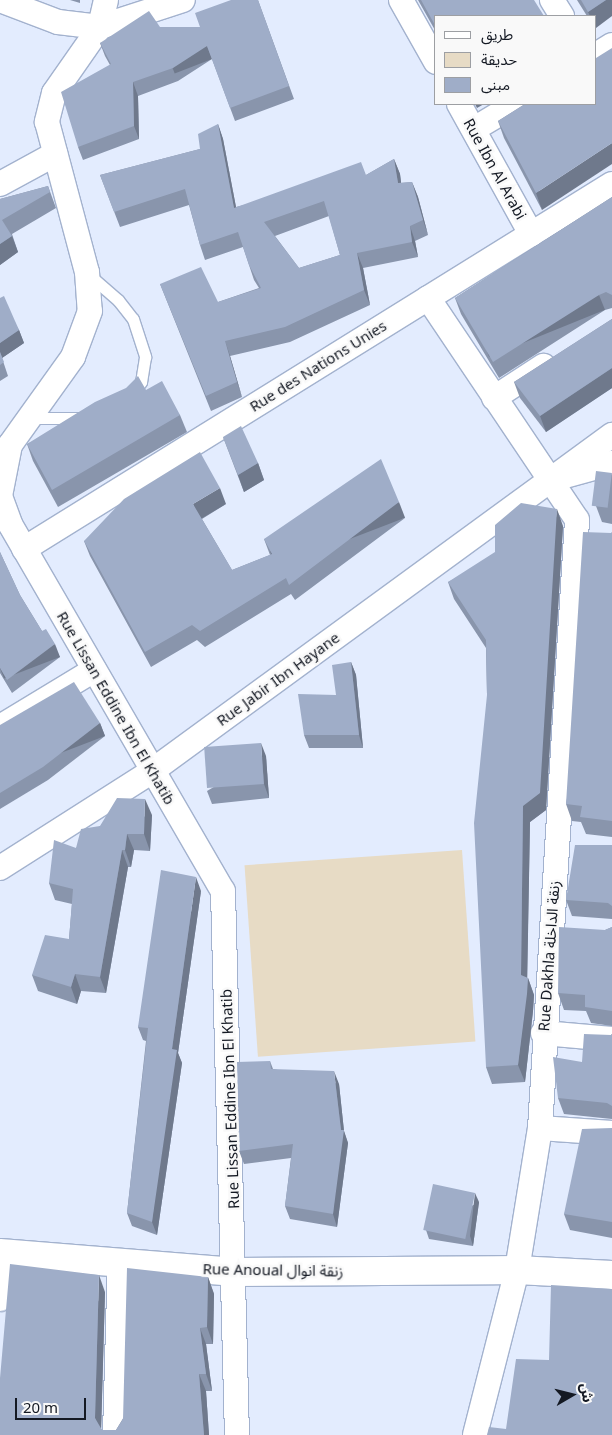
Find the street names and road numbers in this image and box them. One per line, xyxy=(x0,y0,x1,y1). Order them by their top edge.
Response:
street label: Rue Ibn Al Arabi xyxy=(460,115,530,223)
street label: Rue des Nations Unies xyxy=(246,317,390,415)
street label: Rue Lissan Eddine Ibn El Khatib xyxy=(53,608,179,808)
street label: Rue Jabir Ibn Hayane xyxy=(213,628,343,730)
street label: Rue Dakhla زنقة الداخلة xyxy=(535,880,563,1032)
street label: Rue Lissan Eddine Ibn El Khatib xyxy=(217,989,243,1209)
street label: Rue Anoual زنقة انوال xyxy=(202,1260,344,1280)

